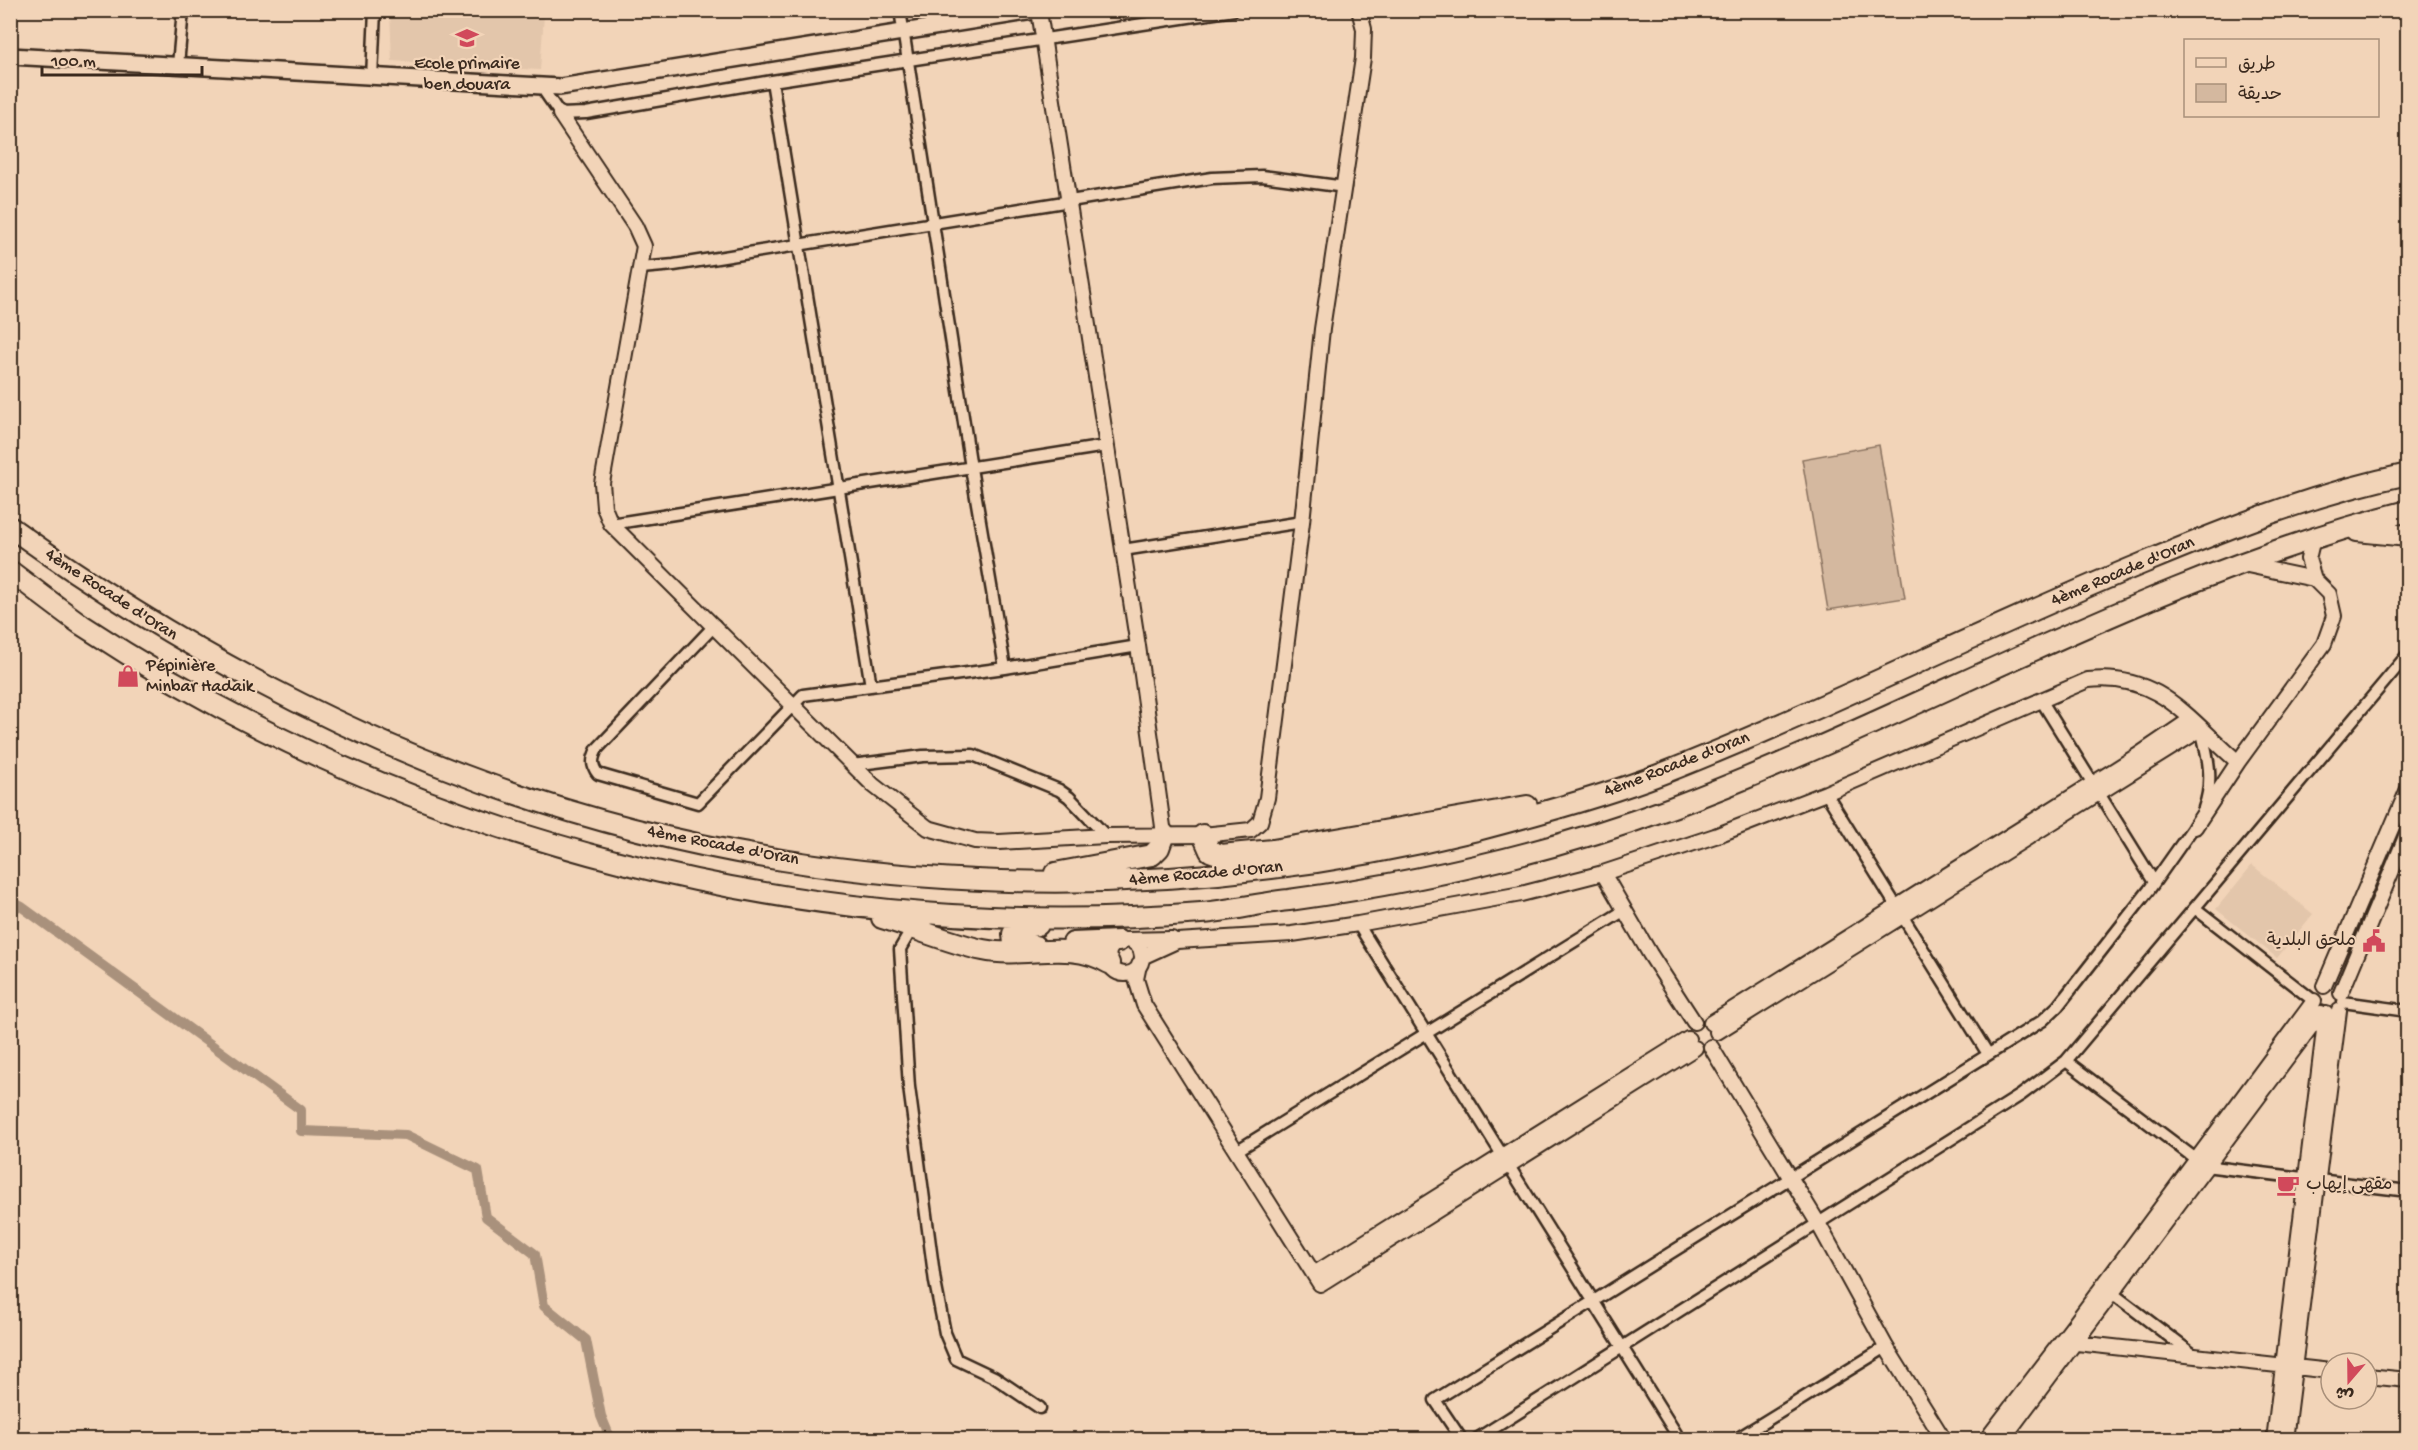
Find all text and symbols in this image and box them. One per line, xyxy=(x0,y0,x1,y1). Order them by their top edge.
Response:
school or university icon: Ecole primaire ben douara xyxy=(454,25,480,51)
scale bar xyxy=(42,39,202,77)
legend xyxy=(2184,39,2379,117)
text: 100 m xyxy=(50,52,96,73)
place label: Ecole primaire ben douara xyxy=(414,54,521,96)
text: طريق xyxy=(2238,55,2276,76)
text: حديقة xyxy=(2238,85,2282,106)
street label: 4ème Rocade d'Oran xyxy=(2048,532,2198,612)
street label: 4ème Rocade d'Oran xyxy=(41,544,182,646)
place label: Pépinière Minbar Hadaik xyxy=(145,656,256,698)
shop icon: Pépinière Minbar Hadaik xyxy=(115,663,141,689)
street label: 4ème Rocade d'Oran xyxy=(1601,727,1753,802)
street label: 4ème Rocade d'Oran xyxy=(645,821,801,871)
street label: 4ème Rocade d'Oran xyxy=(1128,857,1284,891)
public building icon: ملحق البلدية xyxy=(2361,928,2387,954)
place label: ملحق البلدية xyxy=(2267,931,2356,952)
cafe icon: مقهى إيهاب xyxy=(2275,1172,2301,1198)
place label: مقهى إيهاب xyxy=(2306,1175,2392,1196)
north arrow xyxy=(2319,1351,2379,1411)
text: ش xyxy=(2334,1380,2357,1404)

